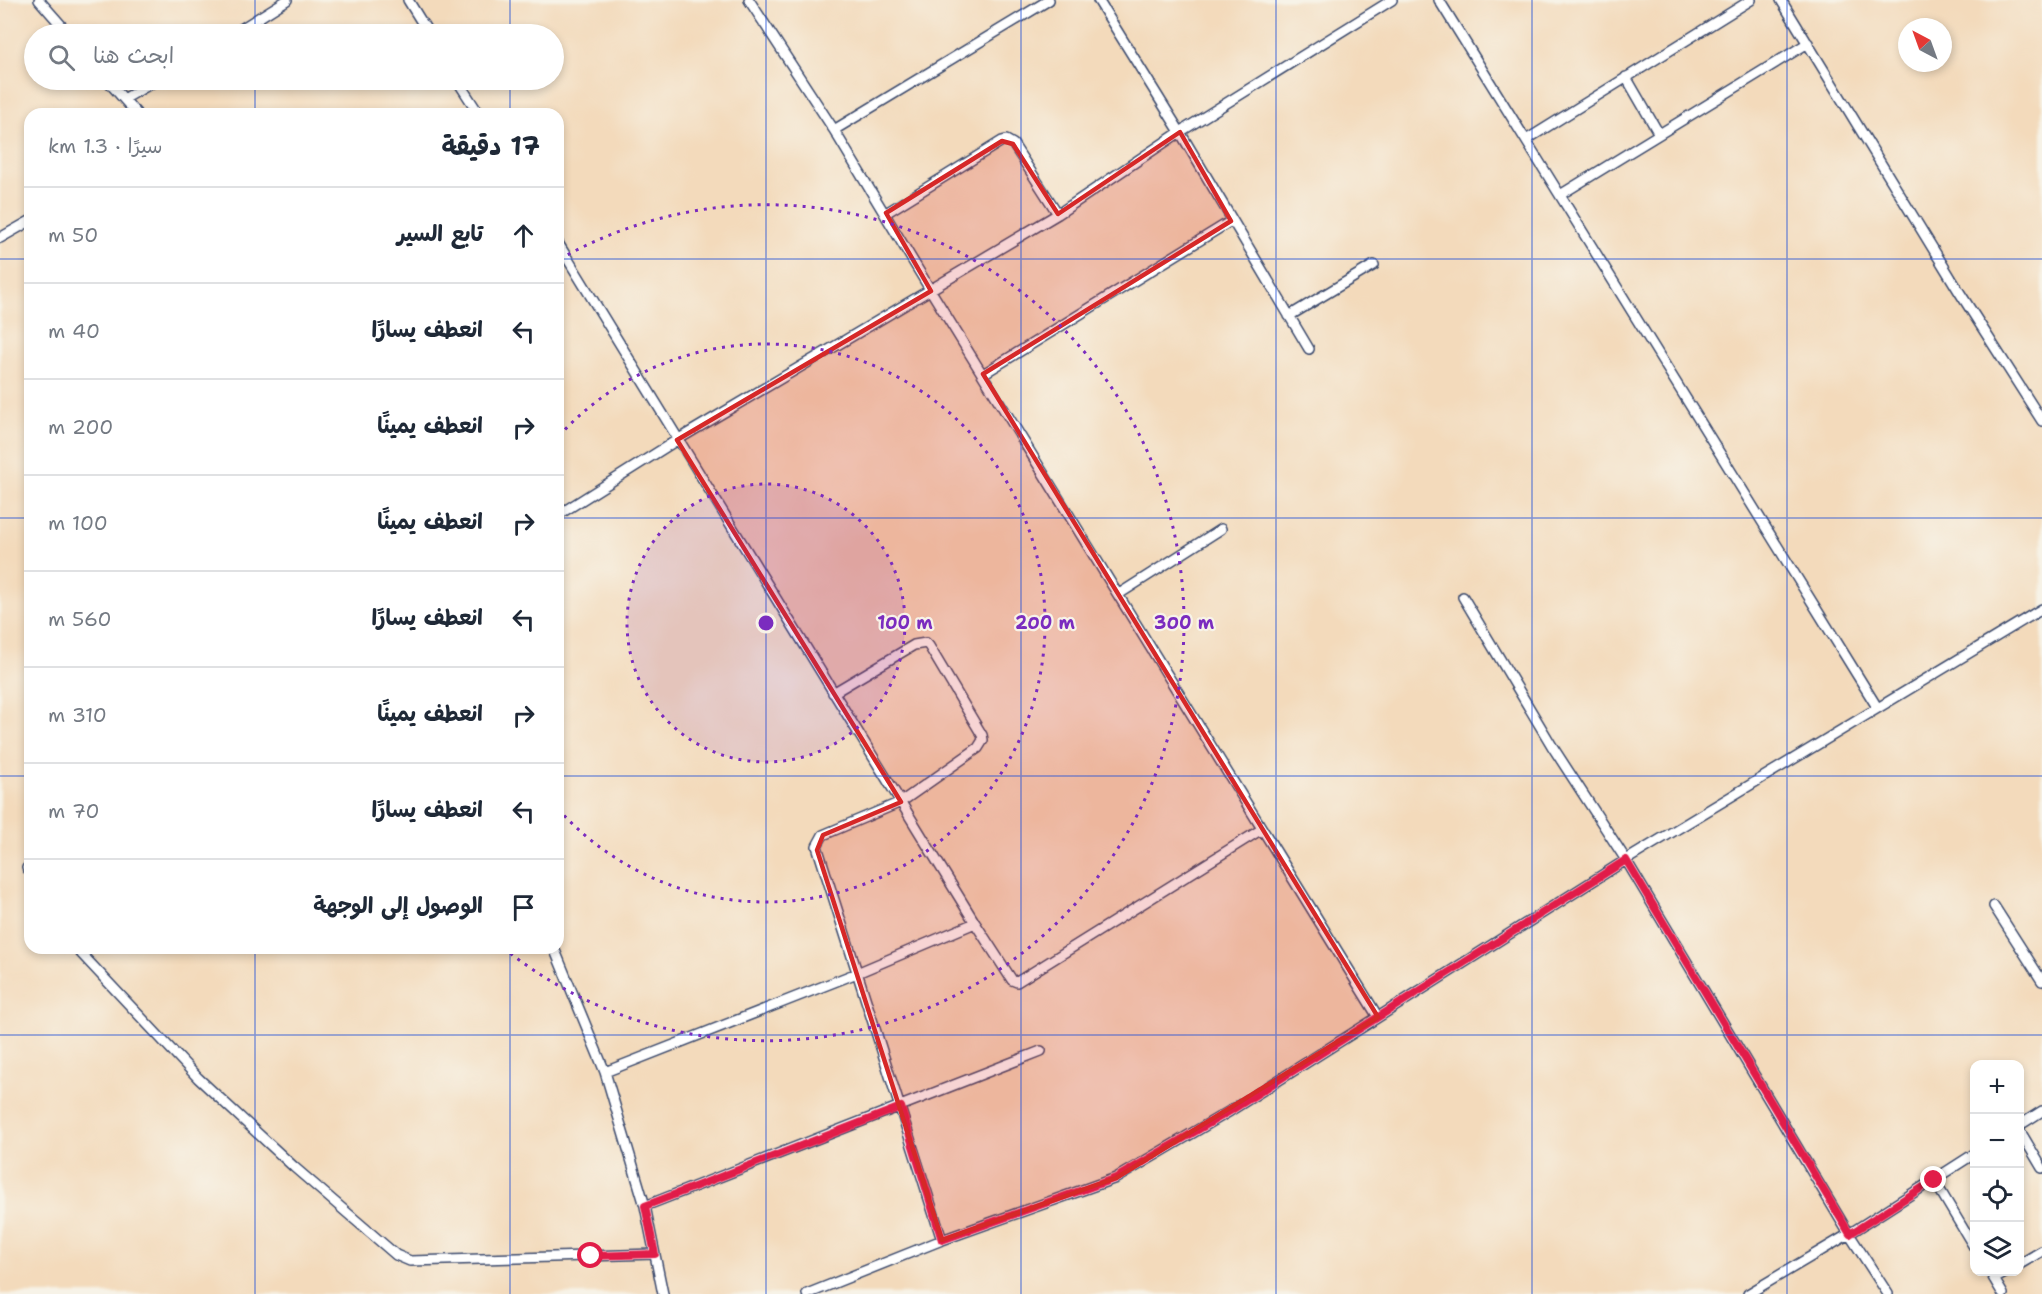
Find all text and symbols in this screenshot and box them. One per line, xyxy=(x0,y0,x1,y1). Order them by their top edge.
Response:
north arrow xyxy=(1898,18,1952,72)
search box xyxy=(24,24,564,90)
icon: search xyxy=(45,41,78,74)
text: ابحث هنا xyxy=(93,41,174,70)
text: 17 دقيقة xyxy=(441,128,540,163)
text: سيرًا · 1.3 km xyxy=(48,133,162,159)
text: تابع السير xyxy=(397,219,483,248)
icon: ahead xyxy=(507,219,540,252)
text: 50 m xyxy=(48,222,98,248)
text: انعطف يسارًا xyxy=(371,315,483,344)
icon: left xyxy=(507,315,540,348)
text: 40 m xyxy=(48,318,100,344)
text: انعطف يمينًا xyxy=(377,411,483,440)
icon: right xyxy=(507,411,540,444)
text: 200 m xyxy=(48,414,113,440)
text: انعطف يمينًا xyxy=(377,507,483,536)
icon: right xyxy=(507,507,540,540)
text: 100 m xyxy=(48,510,108,536)
text: انعطف يسارًا xyxy=(371,603,483,632)
icon: left xyxy=(507,603,540,636)
text: 560 m xyxy=(48,606,112,632)
text: 100 m xyxy=(877,611,933,635)
text: 200 m xyxy=(1015,611,1076,635)
text: 300 m xyxy=(1154,611,1215,635)
centre of rings xyxy=(756,613,776,633)
text: انعطف يمينًا xyxy=(377,699,483,728)
icon: right xyxy=(507,699,540,732)
text: 310 m xyxy=(48,702,107,728)
text: انعطف يسارًا xyxy=(371,795,483,824)
icon: left xyxy=(507,795,540,828)
text: 70 m xyxy=(48,798,100,824)
text: الوصول إلى الوجهة xyxy=(313,891,483,920)
icon: arrive xyxy=(507,891,540,924)
map controls xyxy=(1970,1060,2024,1276)
button: + xyxy=(1970,1060,2024,1114)
button: − xyxy=(1970,1114,2024,1168)
route end xyxy=(1920,1166,1946,1192)
button: locate xyxy=(1970,1168,2024,1222)
button: layers xyxy=(1970,1222,2024,1276)
route start xyxy=(577,1242,603,1268)

